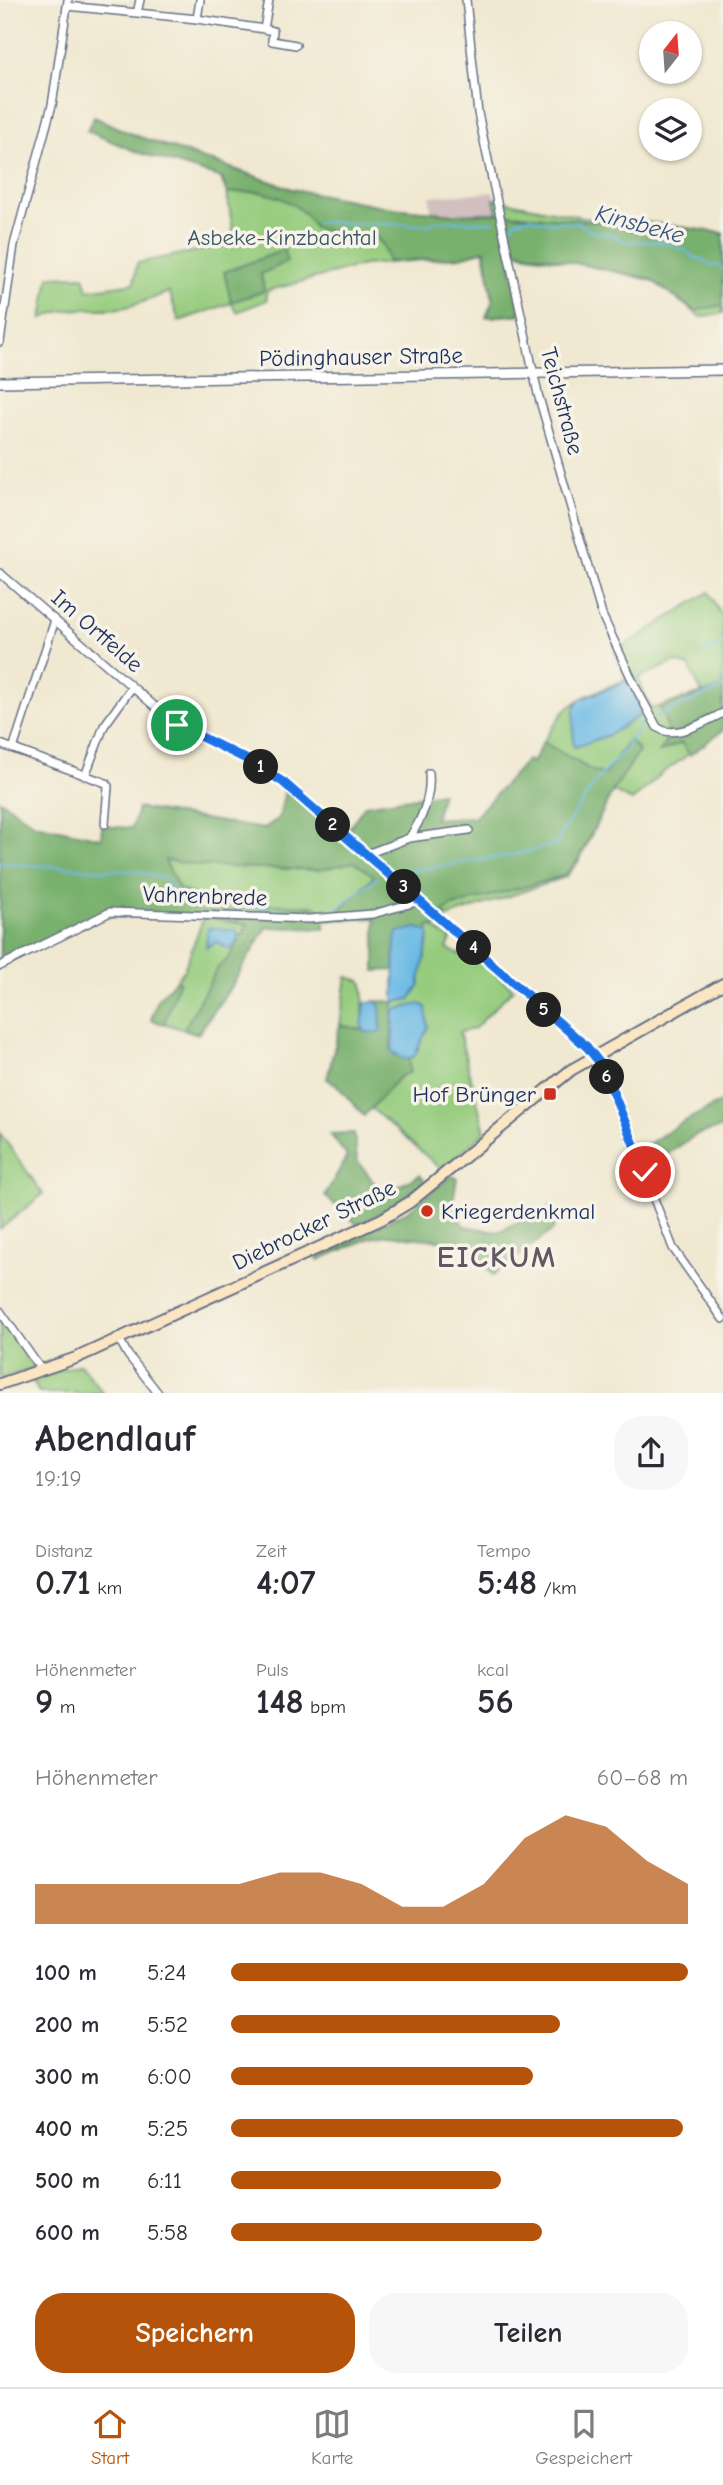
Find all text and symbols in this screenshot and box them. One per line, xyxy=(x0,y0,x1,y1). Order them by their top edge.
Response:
north arrow xyxy=(639,21,702,84)
map controls xyxy=(639,21,702,161)
button: layers xyxy=(639,98,702,161)
water label: Kinsbeke xyxy=(593,199,687,249)
park label: Asbeke-Kinzbachtal xyxy=(187,224,377,251)
street label: Pödinghauser Straße xyxy=(259,342,463,372)
street label: Teichstraße xyxy=(535,344,589,458)
street label: Im Ortfelde xyxy=(46,584,148,678)
pin xyxy=(147,695,207,755)
icon: arrive xyxy=(158,706,196,744)
pin: 1 xyxy=(244,750,278,784)
text: 1 xyxy=(257,755,264,777)
pin: 2 xyxy=(316,808,350,842)
text: 2 xyxy=(328,813,337,835)
pin: 3 xyxy=(386,870,422,904)
text: 3 xyxy=(399,875,408,897)
street label: Vahrenbrede xyxy=(142,880,268,912)
pin: 4 xyxy=(456,930,491,965)
text: 4 xyxy=(469,936,478,958)
pin: 5 xyxy=(526,992,562,1028)
text: 5 xyxy=(538,998,549,1020)
pin: 6 xyxy=(590,1060,624,1094)
text: 6 xyxy=(602,1065,611,1087)
place label: Hof Brünger xyxy=(412,1081,537,1108)
marker: Hof Brünger xyxy=(542,1086,558,1102)
pin xyxy=(615,1142,675,1202)
icon: check xyxy=(626,1153,664,1191)
street label: Diebrocker Straße xyxy=(228,1174,400,1276)
place label: Kriegerdenkmal xyxy=(441,1198,595,1225)
marker: Kriegerdenkmal xyxy=(419,1203,435,1219)
district label: EICKUM xyxy=(437,1240,557,1275)
button: share xyxy=(614,1416,688,1490)
text: Abendlauf xyxy=(35,1417,195,1461)
text: 19:19 xyxy=(35,1465,82,1492)
text: Distanz xyxy=(35,1540,93,1562)
text: Zeit xyxy=(256,1540,286,1562)
text: Tempo xyxy=(477,1540,531,1562)
text: 0.71 xyxy=(35,1562,91,1603)
text: 4:07 xyxy=(256,1562,315,1603)
text: 5:48 xyxy=(477,1562,537,1603)
text: km xyxy=(91,1577,122,1599)
text: /km xyxy=(537,1577,577,1599)
text: Höhenmeter xyxy=(35,1659,136,1681)
text: Puls xyxy=(256,1659,288,1681)
text: kcal xyxy=(477,1659,509,1681)
text: 9 xyxy=(35,1681,53,1722)
text: 148 xyxy=(256,1681,304,1722)
text: 56 xyxy=(477,1681,514,1722)
text: m xyxy=(53,1696,75,1718)
text: bpm xyxy=(304,1696,346,1718)
text: Höhenmeter xyxy=(35,1764,157,1791)
text: 60–68 m xyxy=(597,1764,688,1791)
text: 100 m xyxy=(35,1959,97,1986)
text: 5:24 xyxy=(147,1959,187,1986)
text: 200 m xyxy=(35,2011,99,2038)
text: 5:52 xyxy=(147,2011,188,2038)
text: 300 m xyxy=(35,2063,99,2090)
text: 6:00 xyxy=(147,2063,192,2090)
text: 400 m xyxy=(35,2115,99,2142)
text: 5:25 xyxy=(147,2115,188,2142)
text: 500 m xyxy=(35,2167,100,2194)
text: 6:11 xyxy=(147,2167,182,2194)
text: 600 m xyxy=(35,2219,100,2246)
text: 5:58 xyxy=(147,2219,188,2246)
button: Speichern xyxy=(35,2293,355,2373)
button: Teilen xyxy=(369,2293,688,2373)
tab: Start xyxy=(91,2405,129,2469)
tab: Karte xyxy=(311,2405,353,2469)
tab: Gespeichert xyxy=(535,2405,632,2469)

